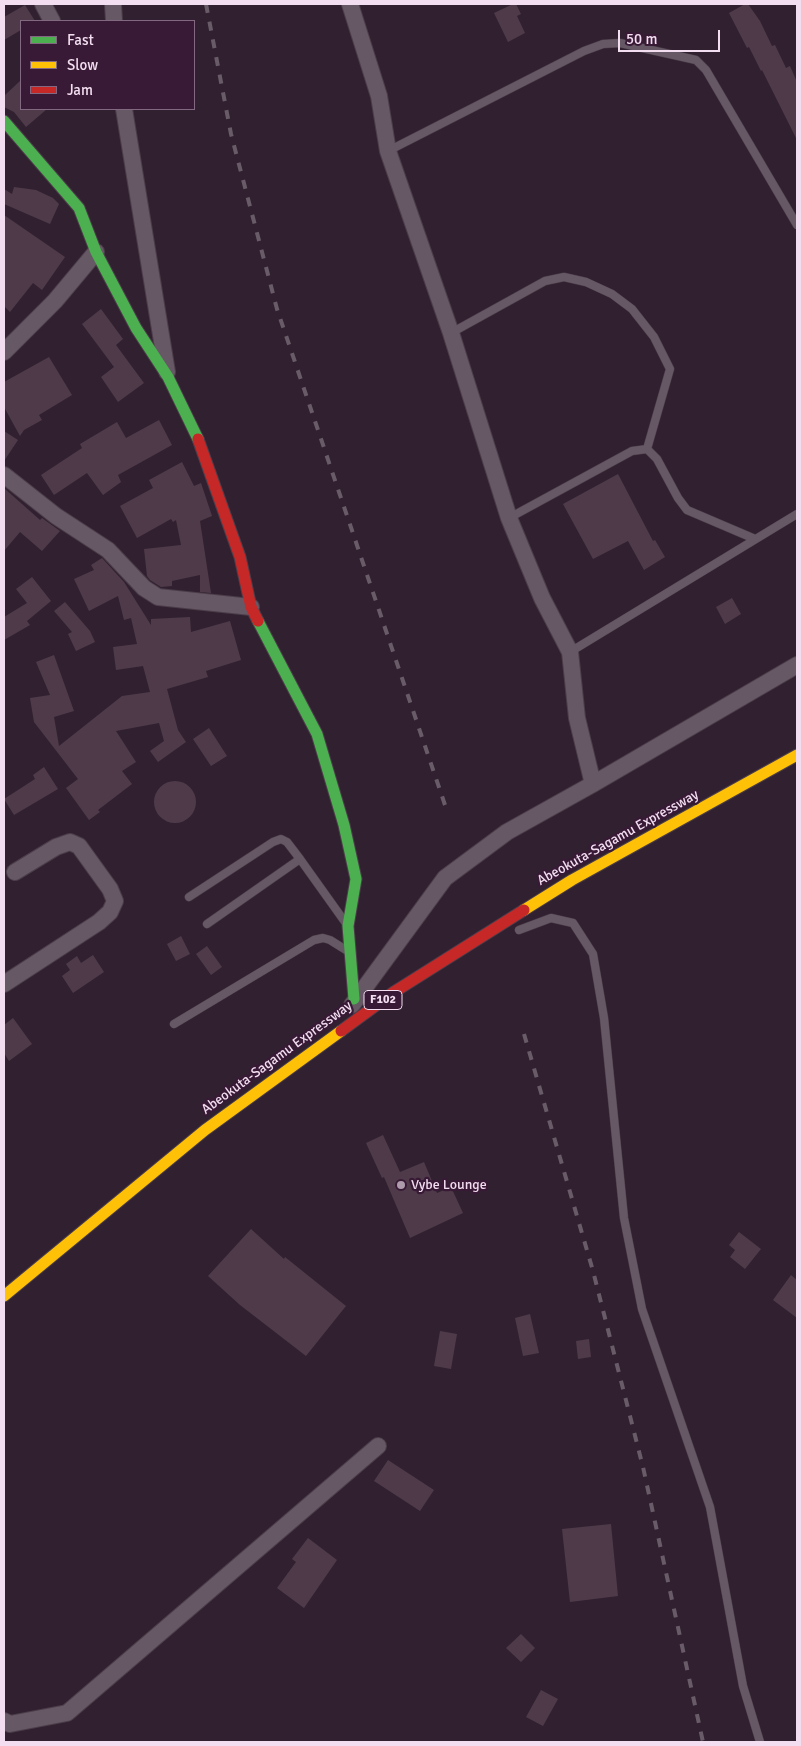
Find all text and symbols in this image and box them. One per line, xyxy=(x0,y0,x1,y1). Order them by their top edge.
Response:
legend xyxy=(20,20,195,110)
scale bar xyxy=(621,20,724,52)
text: 50 m xyxy=(626,30,657,48)
text: Fast xyxy=(67,31,94,49)
text: Slow xyxy=(67,56,98,74)
text: Jam xyxy=(67,81,93,99)
street label: Abeokuta-Sagamu Expressway xyxy=(534,786,702,890)
road number: F102 xyxy=(364,990,402,1010)
street label: Abeokuta-Sagamu Expressway xyxy=(198,998,356,1118)
place label: Vybe Lounge xyxy=(411,1177,487,1193)
marker: Vybe Lounge xyxy=(395,1179,407,1191)

